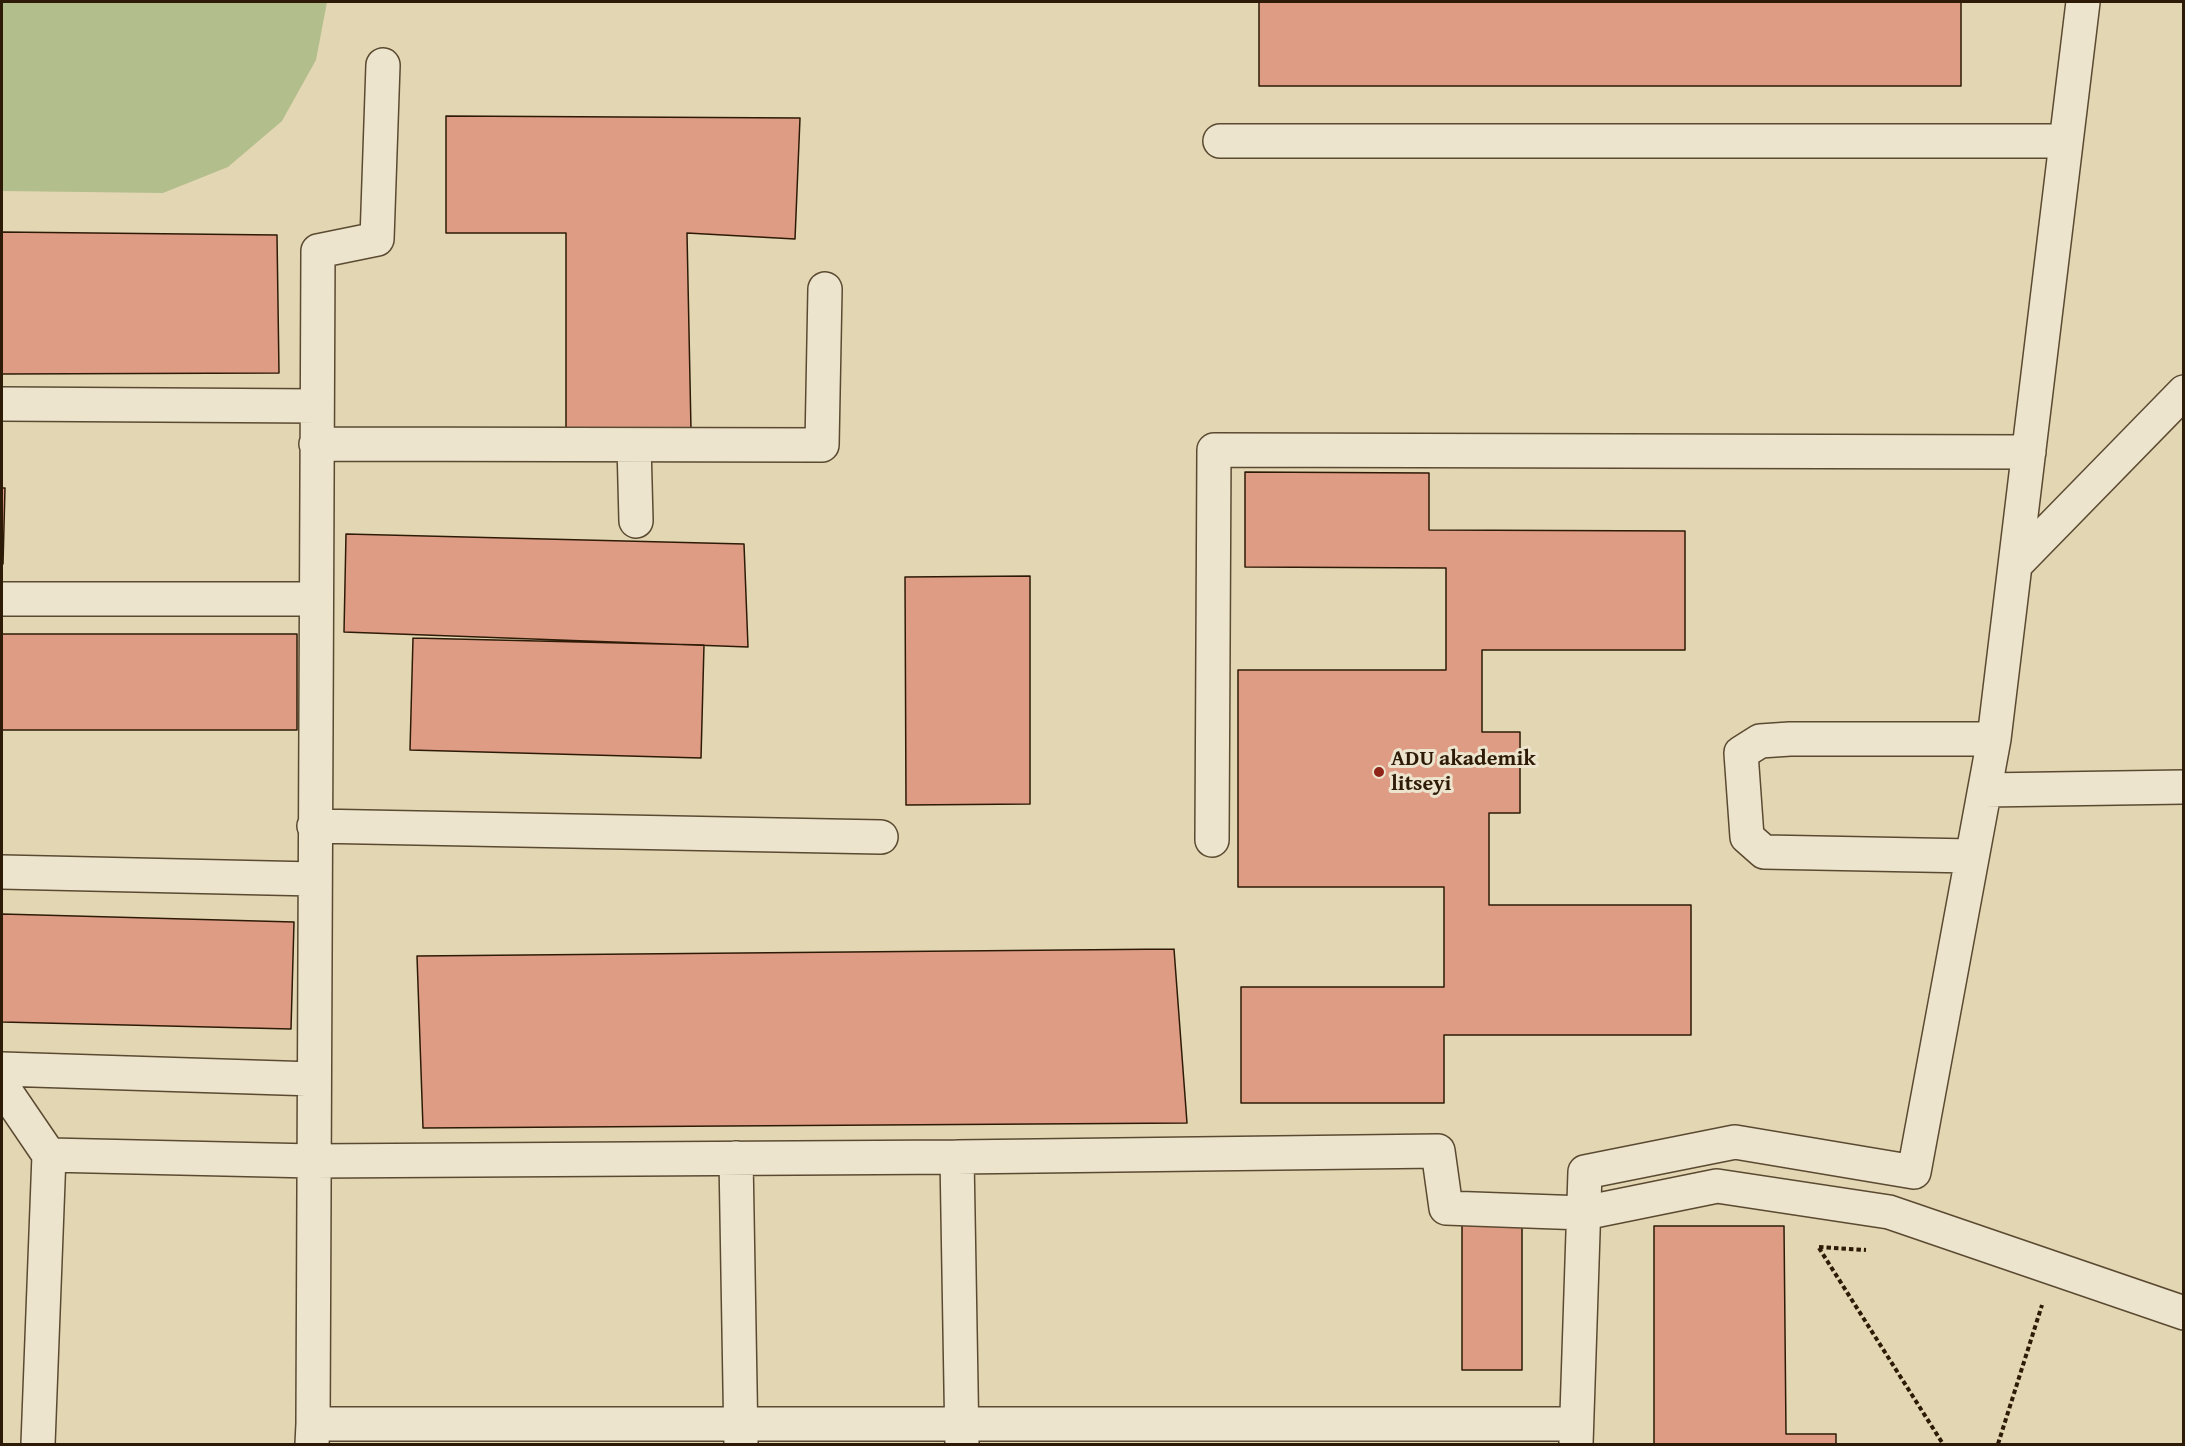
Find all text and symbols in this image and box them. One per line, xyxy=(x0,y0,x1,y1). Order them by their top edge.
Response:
place label: ADU akademik litseyi xyxy=(1391,746,1536,798)
marker: ADU akademik litseyi xyxy=(1372,765,1386,779)

